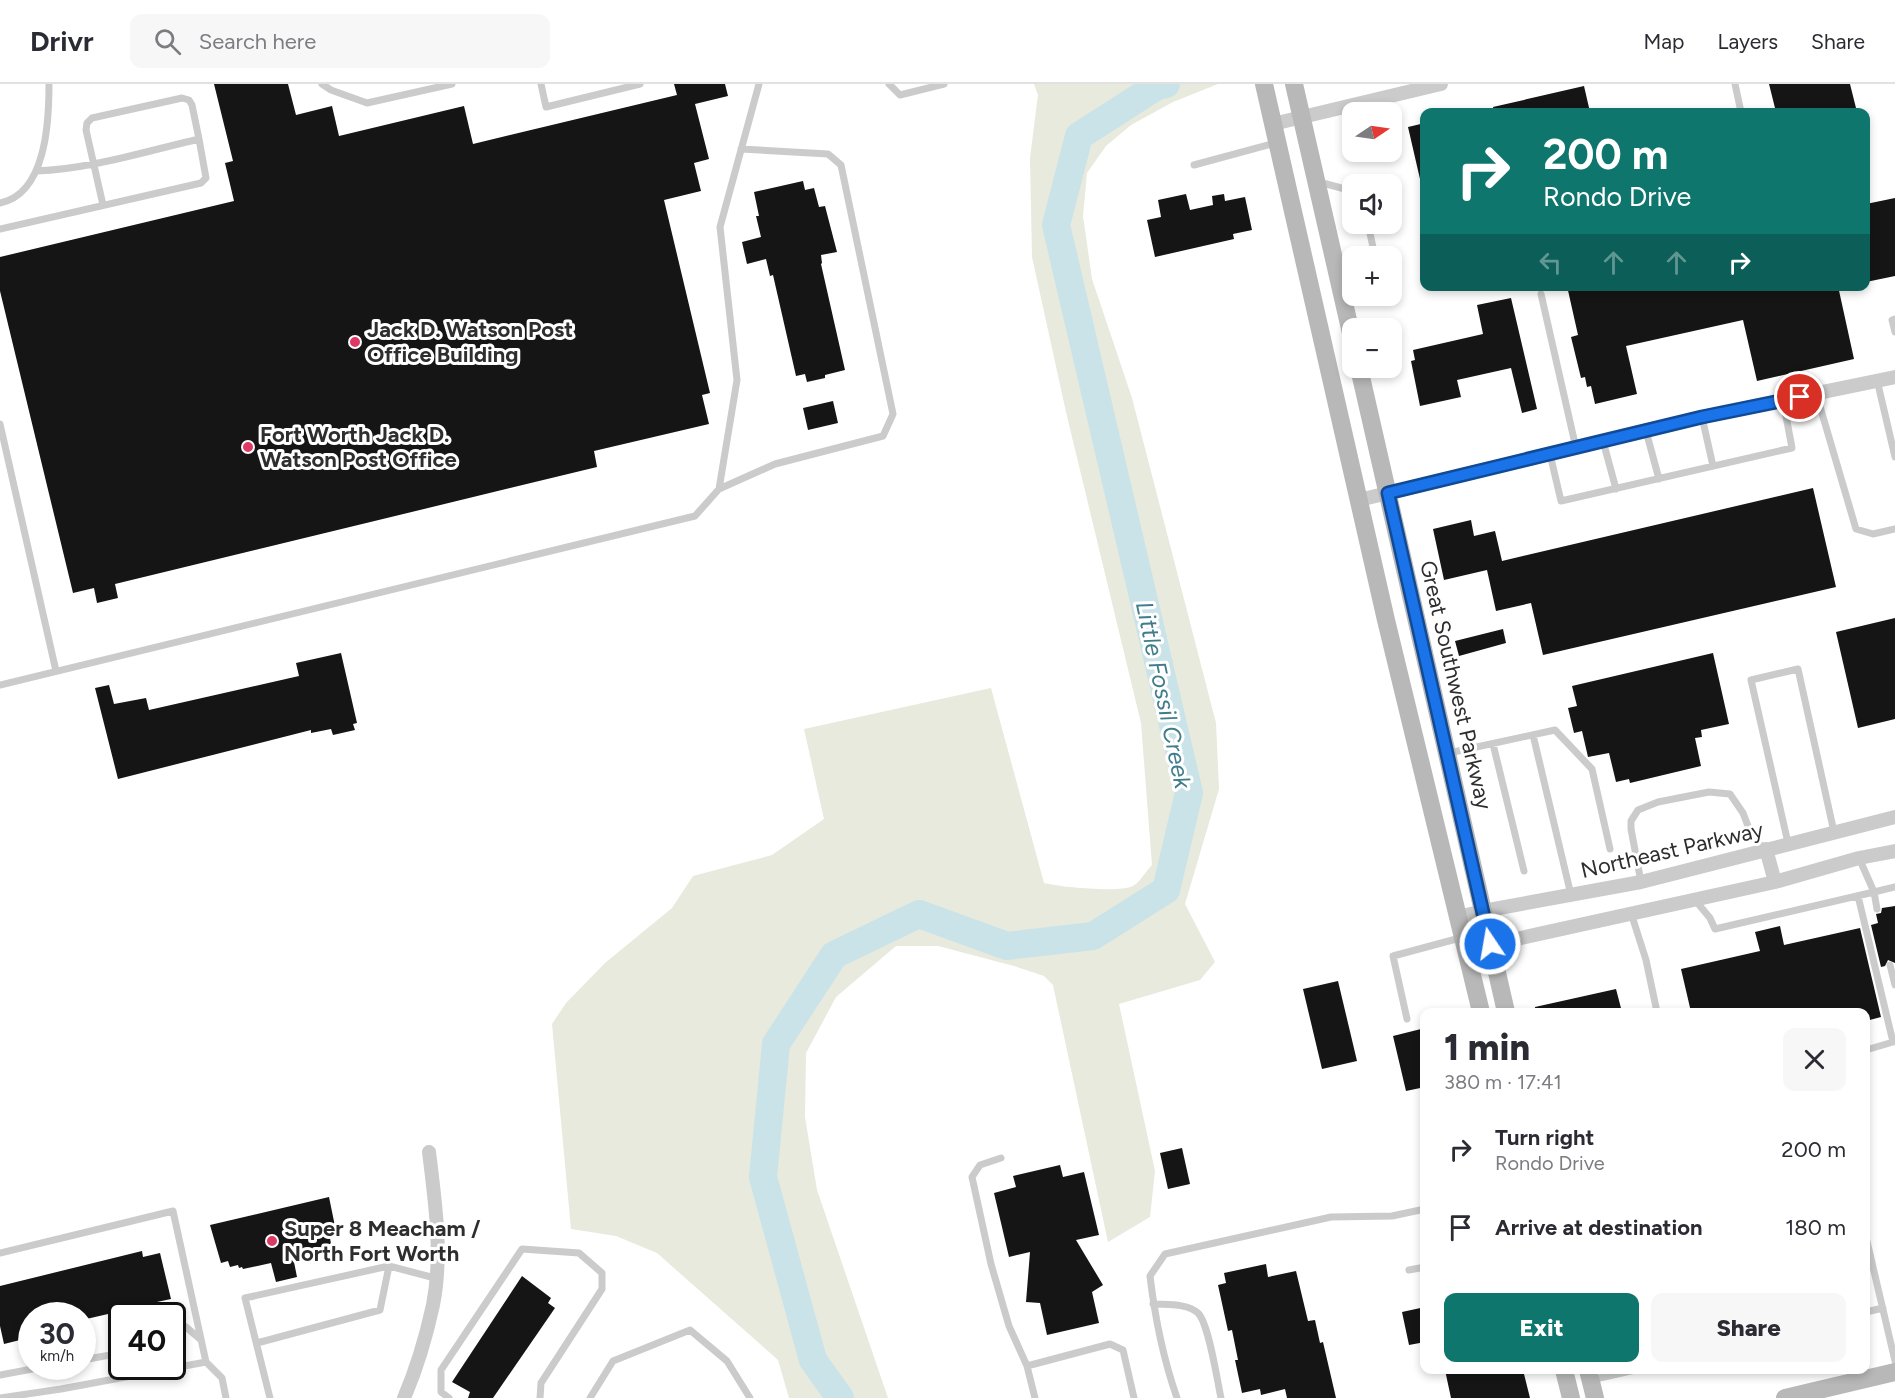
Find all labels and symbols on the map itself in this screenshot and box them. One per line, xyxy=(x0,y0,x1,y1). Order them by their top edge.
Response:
north arrow xyxy=(1342,102,1402,162)
place label: Jack D. Watson Post Office Building xyxy=(367,316,573,368)
marker: Jack D. Watson Post Office Building xyxy=(348,335,362,349)
pin xyxy=(1774,371,1825,422)
place label: Fort Worth Jack D. Watson Post Office xyxy=(260,421,457,473)
marker: Fort Worth Jack D. Watson Post Office xyxy=(241,440,255,454)
street label: Great Southwest Parkway xyxy=(1414,558,1498,812)
water label: Little Fossil Creek xyxy=(1130,599,1198,793)
street label: Northeast Parkway xyxy=(1578,816,1766,884)
position arrow xyxy=(1458,912,1522,976)
place label: Super 8 Meacham / North Fort Worth xyxy=(284,1215,481,1267)
marker: Super 8 Meacham / North Fort Worth xyxy=(265,1234,279,1248)
speed limit sign: 40 xyxy=(108,1302,186,1380)

